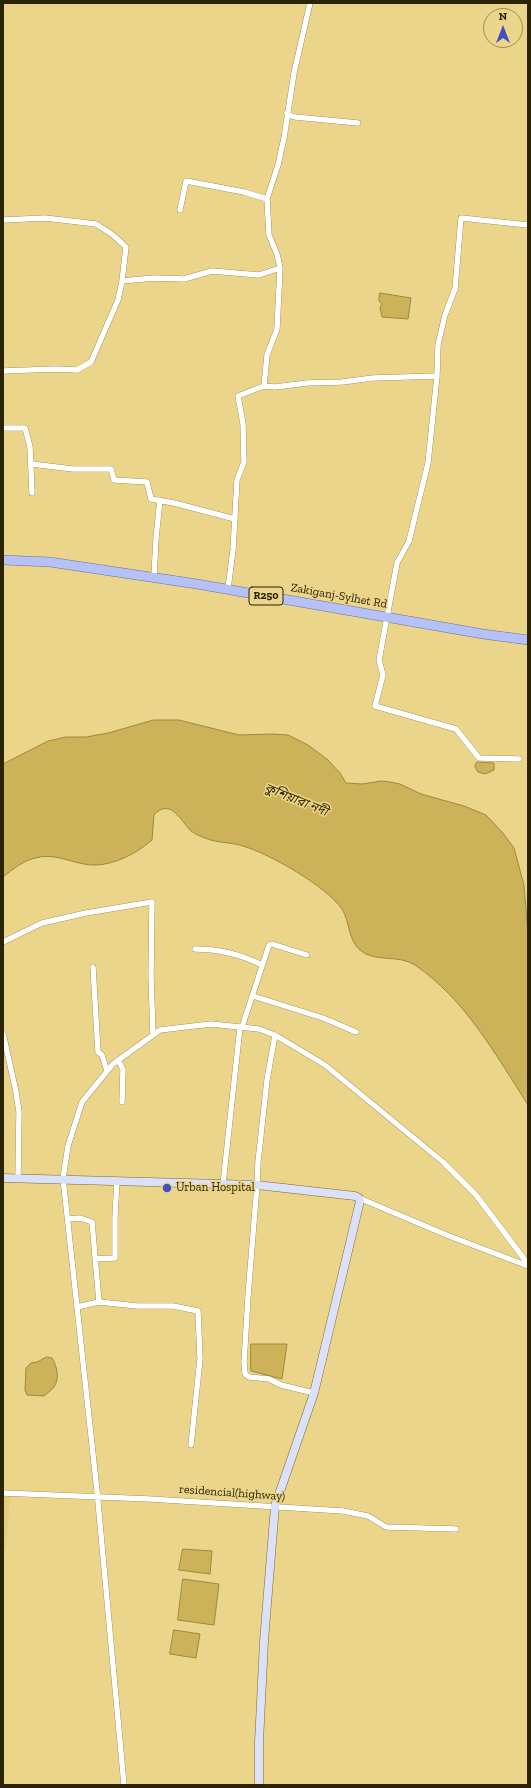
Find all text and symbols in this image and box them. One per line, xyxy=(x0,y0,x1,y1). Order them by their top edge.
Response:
north arrow xyxy=(483,8,523,48)
text: N xyxy=(499,10,507,23)
street label: Zakiganj-Sylhet Rd xyxy=(290,580,388,612)
road number: R250 xyxy=(249,587,283,605)
water label: কুশিয়ারা নদী xyxy=(262,780,330,820)
place label: Urban Hospital xyxy=(176,1181,255,1195)
marker: Urban Hospital xyxy=(161,1182,173,1194)
street label: residencial(highway) xyxy=(178,1482,286,1504)

